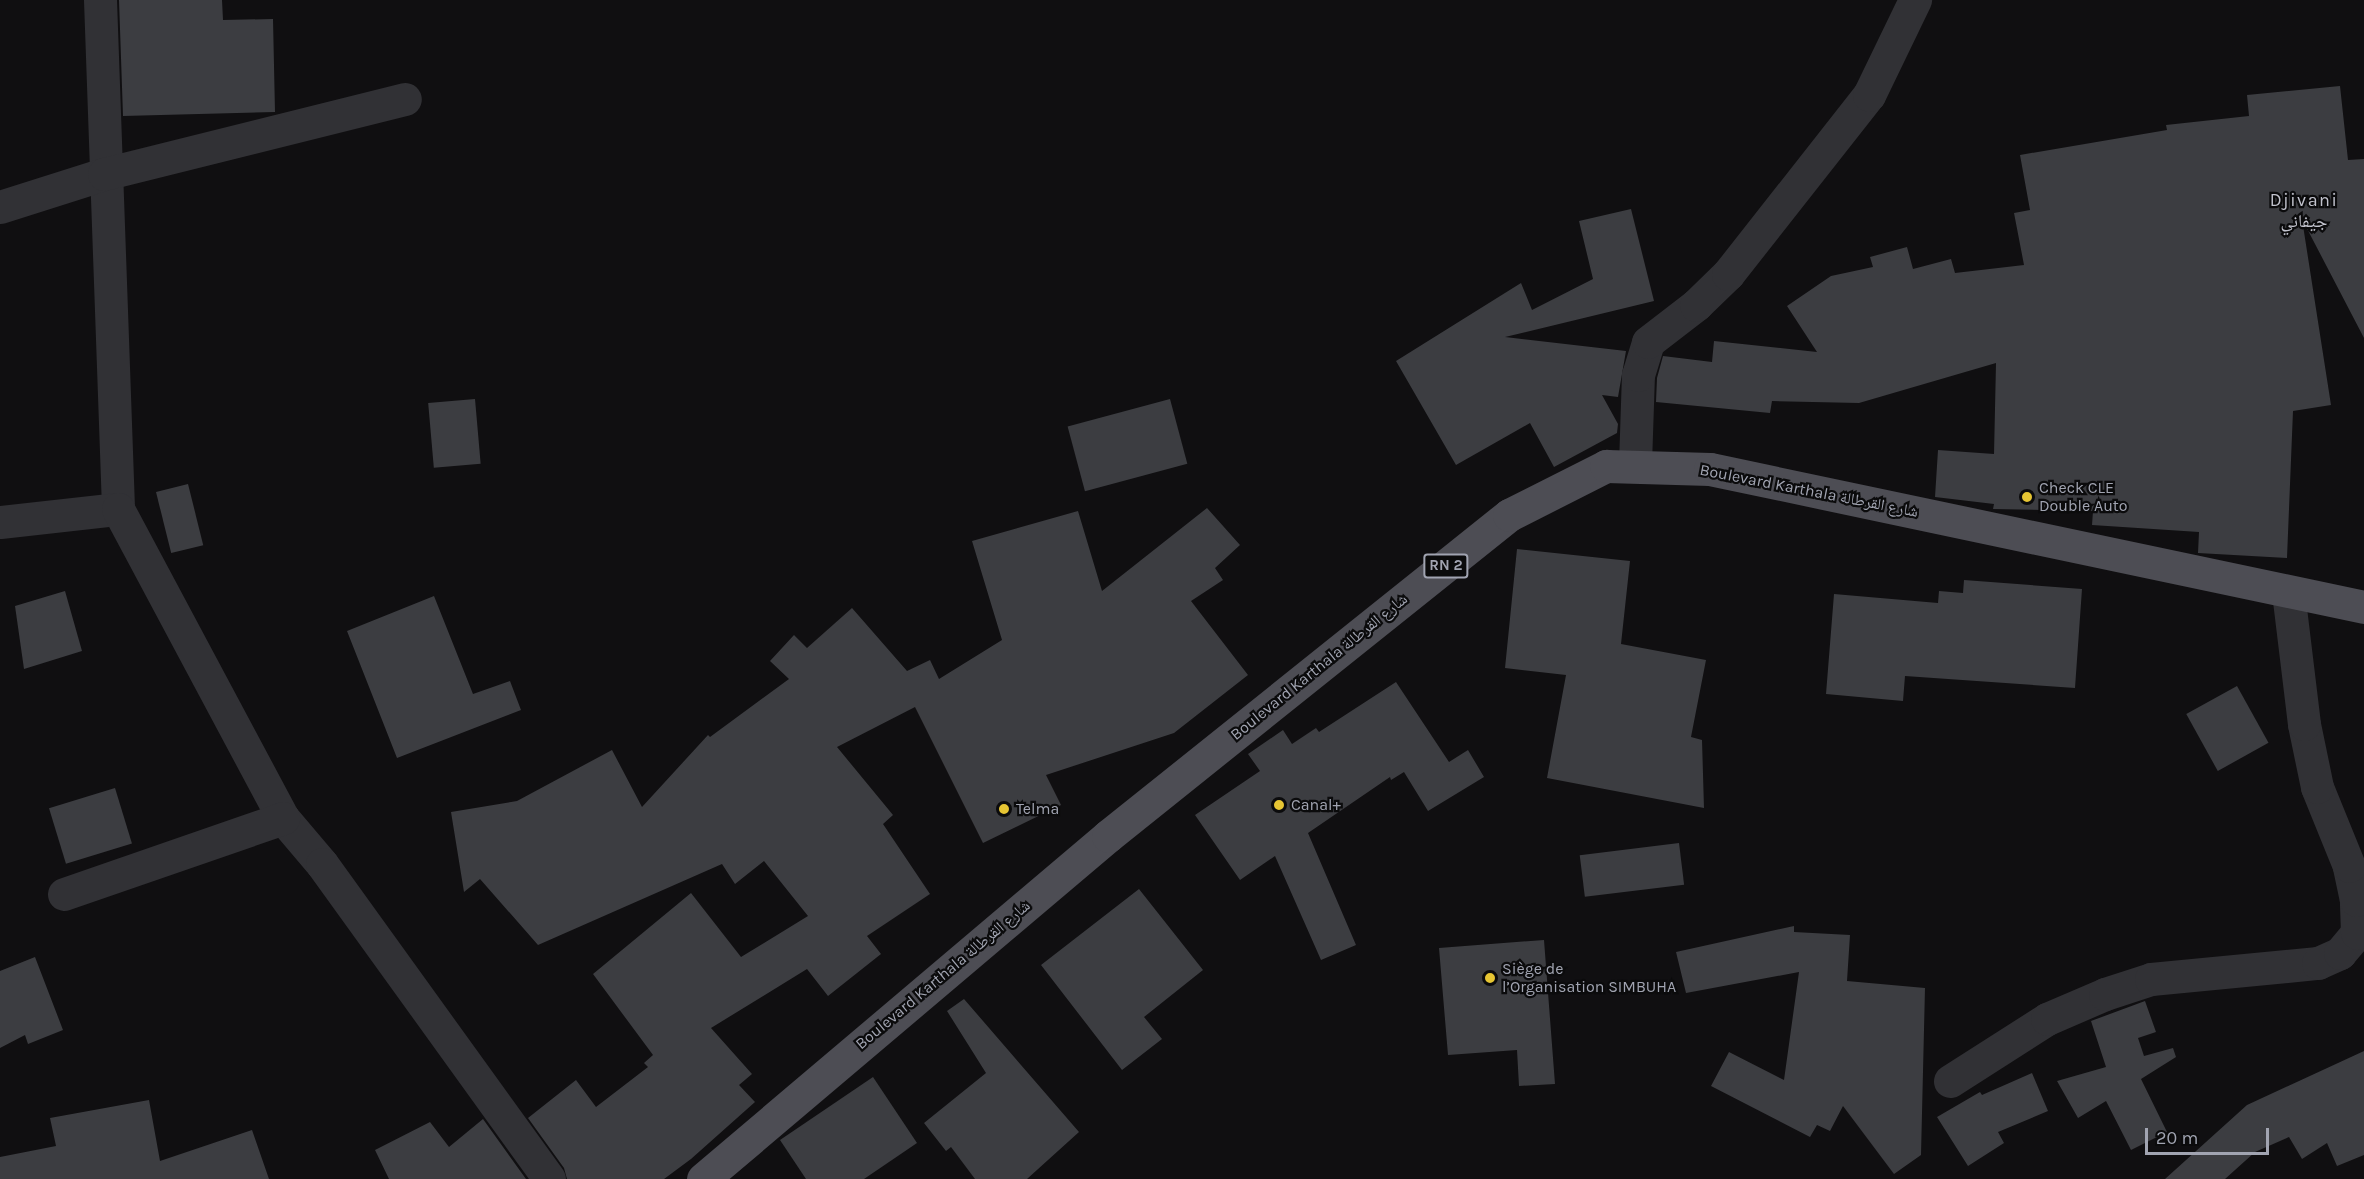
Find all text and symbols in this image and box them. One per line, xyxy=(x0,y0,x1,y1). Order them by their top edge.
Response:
district label: Djivani جيفاني xyxy=(2270,190,2338,232)
street label: Boulevard Karthala شارع القرطالة xyxy=(1698,460,1920,522)
place label: Check CLE Double Auto xyxy=(2039,478,2128,516)
marker: Check CLE Double Auto xyxy=(2020,490,2034,504)
road number: RN 2 xyxy=(1422,554,1470,578)
street label: Boulevard Karthala شارع القرطالة xyxy=(1227,590,1411,744)
place label: Canal+ xyxy=(1291,795,1341,815)
marker: Canal+ xyxy=(1272,798,1286,812)
place label: Telma xyxy=(1016,799,1059,819)
marker: Telma xyxy=(997,802,1011,816)
street label: Boulevard Karthala شارع القرطالة xyxy=(852,896,1034,1054)
place label: Siège de l’Organisation SIMBUHA xyxy=(1502,959,1676,997)
marker: Siège de l’Organisation SIMBUHA xyxy=(1483,971,1497,985)
scale bar xyxy=(2148,1116,2272,1154)
text: 20 m xyxy=(2156,1127,2198,1149)

